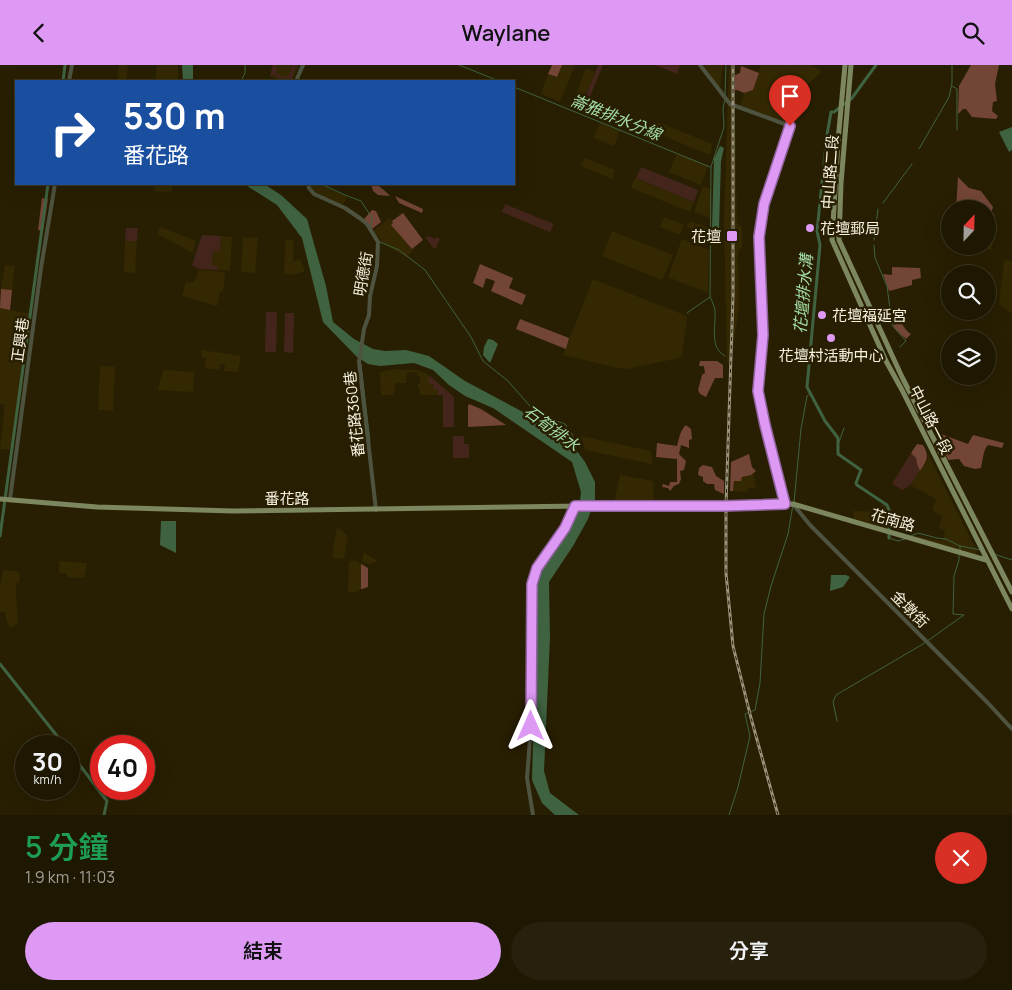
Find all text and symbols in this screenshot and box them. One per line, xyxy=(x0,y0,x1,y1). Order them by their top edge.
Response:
text: Waylane xyxy=(462,18,550,48)
icon: back xyxy=(25,19,53,47)
icon: search xyxy=(959,19,987,47)
pin xyxy=(769,75,811,126)
icon: arrive xyxy=(776,82,804,110)
water label: 崙雅排水分線 xyxy=(567,89,666,146)
text: 530 m xyxy=(123,92,225,140)
icon: right xyxy=(40,100,105,165)
street label: 中山路二段 xyxy=(817,134,843,210)
text: 番花路 xyxy=(123,140,189,170)
north arrow xyxy=(941,200,996,255)
map controls xyxy=(941,200,996,385)
place label: 花壇郵局 xyxy=(820,218,880,239)
marker: 花壇郵局 xyxy=(804,222,816,234)
place label: 花壇 xyxy=(691,226,721,247)
marker: 花壇 xyxy=(725,229,739,243)
street label: 明德街 xyxy=(349,250,377,298)
water label: 花壇排水溝 xyxy=(789,251,818,335)
button: search xyxy=(941,265,996,320)
place label: 花壇福延宮 xyxy=(832,305,907,326)
marker: 花壇福延宮 xyxy=(816,309,828,321)
street label: 正興巷 xyxy=(6,316,34,364)
button: layers xyxy=(941,330,996,385)
marker: 花壇村活動中心 xyxy=(825,332,837,344)
place label: 花壇村活動中心 xyxy=(778,345,884,366)
street label: 番花路360巷 xyxy=(339,370,369,458)
street label: 中山路一段 xyxy=(905,382,957,458)
water label: 石筍排水 xyxy=(520,400,585,457)
street label: 番花路 xyxy=(264,488,310,509)
street label: 花南路 xyxy=(868,504,918,536)
street label: 金墩街 xyxy=(887,586,933,632)
position arrow xyxy=(504,699,556,751)
speed limit sign: 40 xyxy=(90,735,155,800)
text: 30 xyxy=(32,744,63,779)
text: km/h xyxy=(34,771,61,788)
text: 5 分鐘 xyxy=(25,826,109,867)
button: close xyxy=(935,832,987,884)
text: 1.9 km · 11:03 xyxy=(25,866,115,888)
button: 結束 xyxy=(25,922,501,980)
button: 分享 xyxy=(511,922,987,980)

